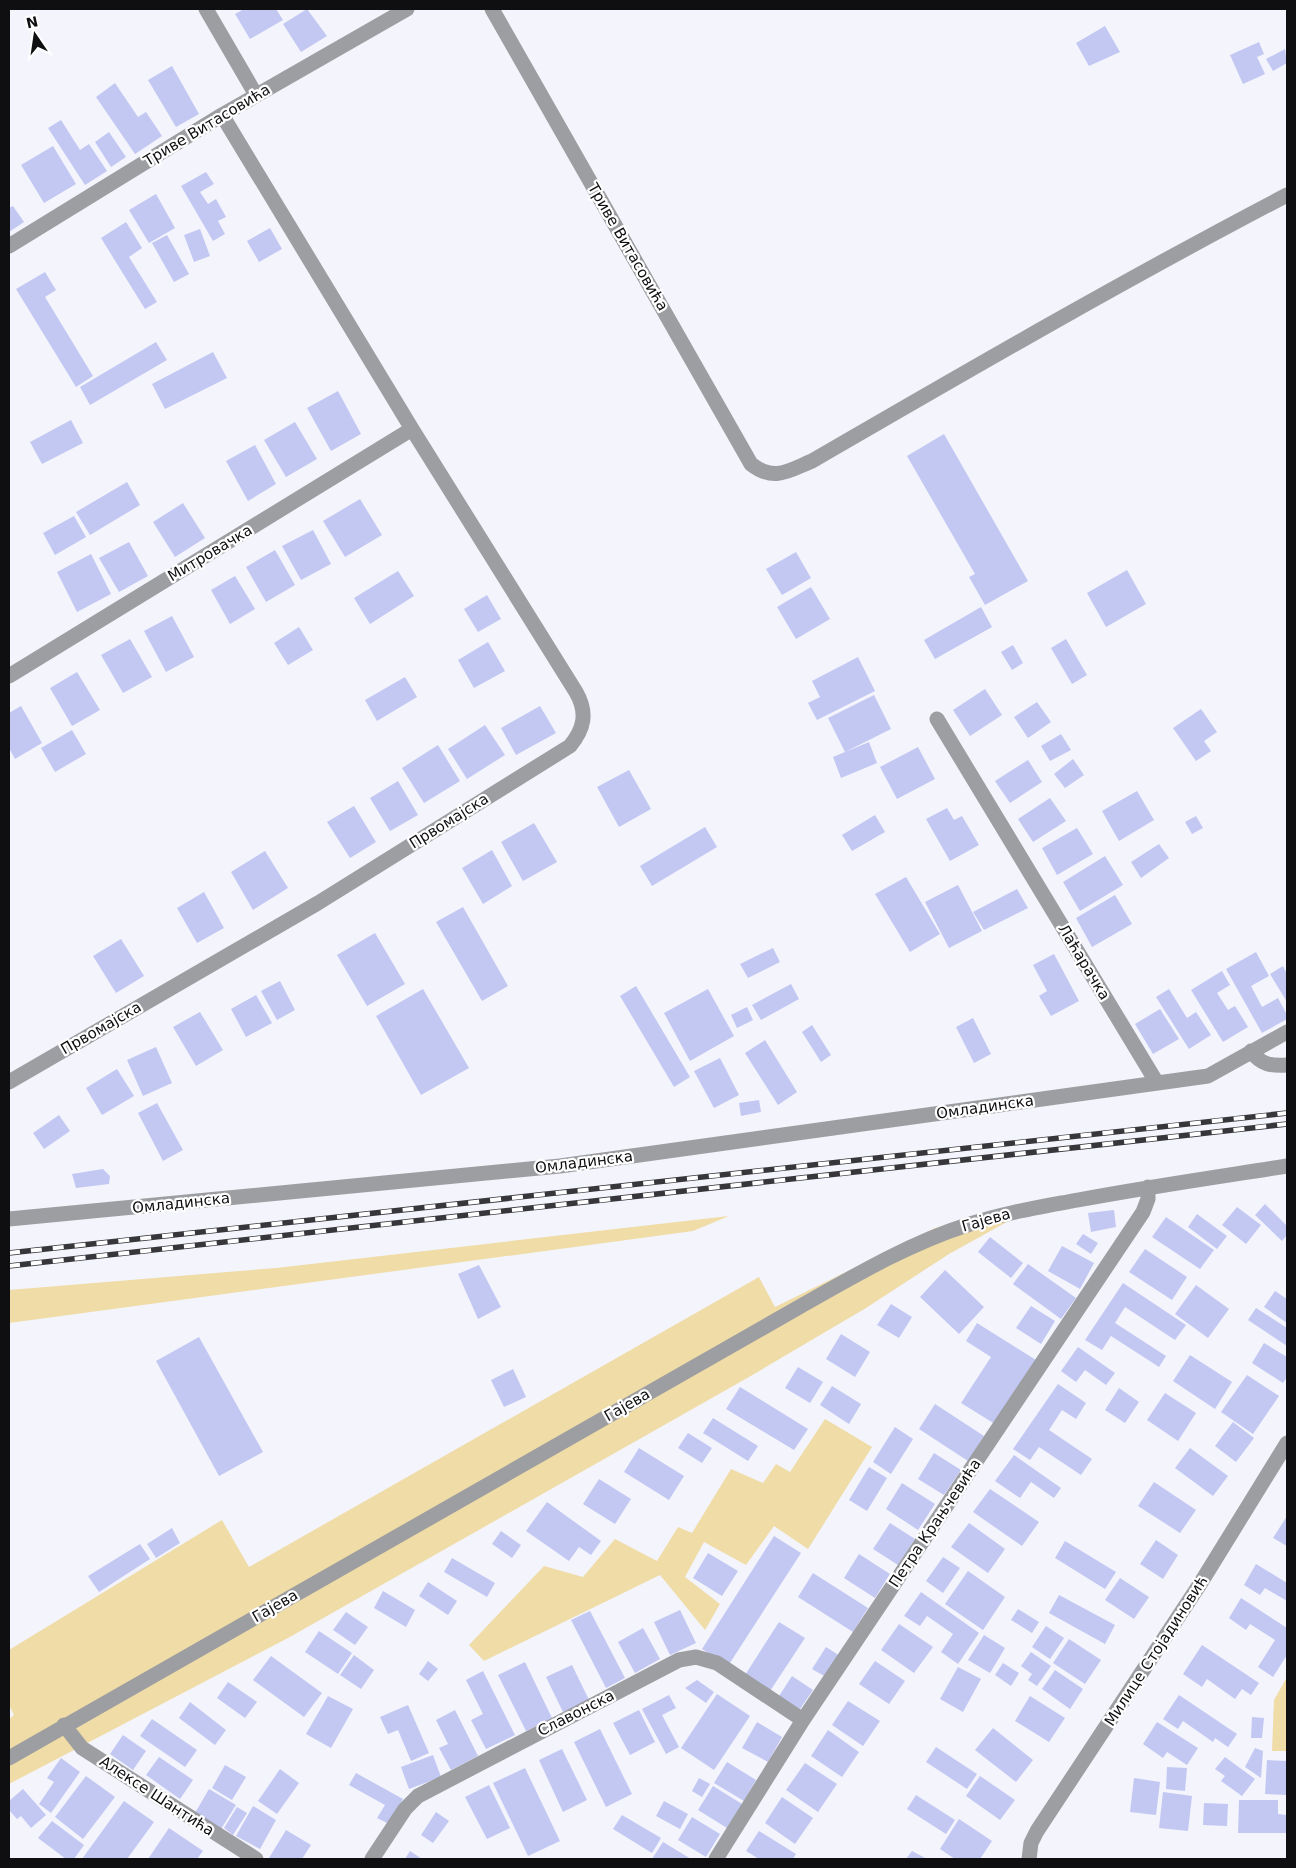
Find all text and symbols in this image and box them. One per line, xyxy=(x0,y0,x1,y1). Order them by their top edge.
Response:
north arrow xyxy=(10,10,60,60)
text: N xyxy=(25,13,40,31)
street label: Триве Витасовића xyxy=(140,80,273,170)
street label: Триве Витасовића xyxy=(584,179,672,314)
street label: Митровачка xyxy=(165,521,255,585)
street label: Првомајска xyxy=(406,790,492,852)
street label: Лаћарачка xyxy=(1054,921,1114,1003)
street label: Првомајска xyxy=(58,998,144,1058)
street label: Омладинска xyxy=(935,1091,1035,1123)
street label: Омладинска xyxy=(534,1147,634,1177)
street label: Омладинска xyxy=(131,1189,231,1217)
street label: Гајева xyxy=(960,1204,1012,1236)
street label: Гајева xyxy=(601,1385,653,1425)
street label: Петра Крањчевића xyxy=(885,1455,985,1591)
street label: Милице Стојадиновић xyxy=(1101,1573,1211,1729)
street label: Гајева xyxy=(249,1586,301,1626)
street label: Славонска xyxy=(535,1686,617,1740)
street label: Алексе Шантића xyxy=(96,1752,218,1840)

